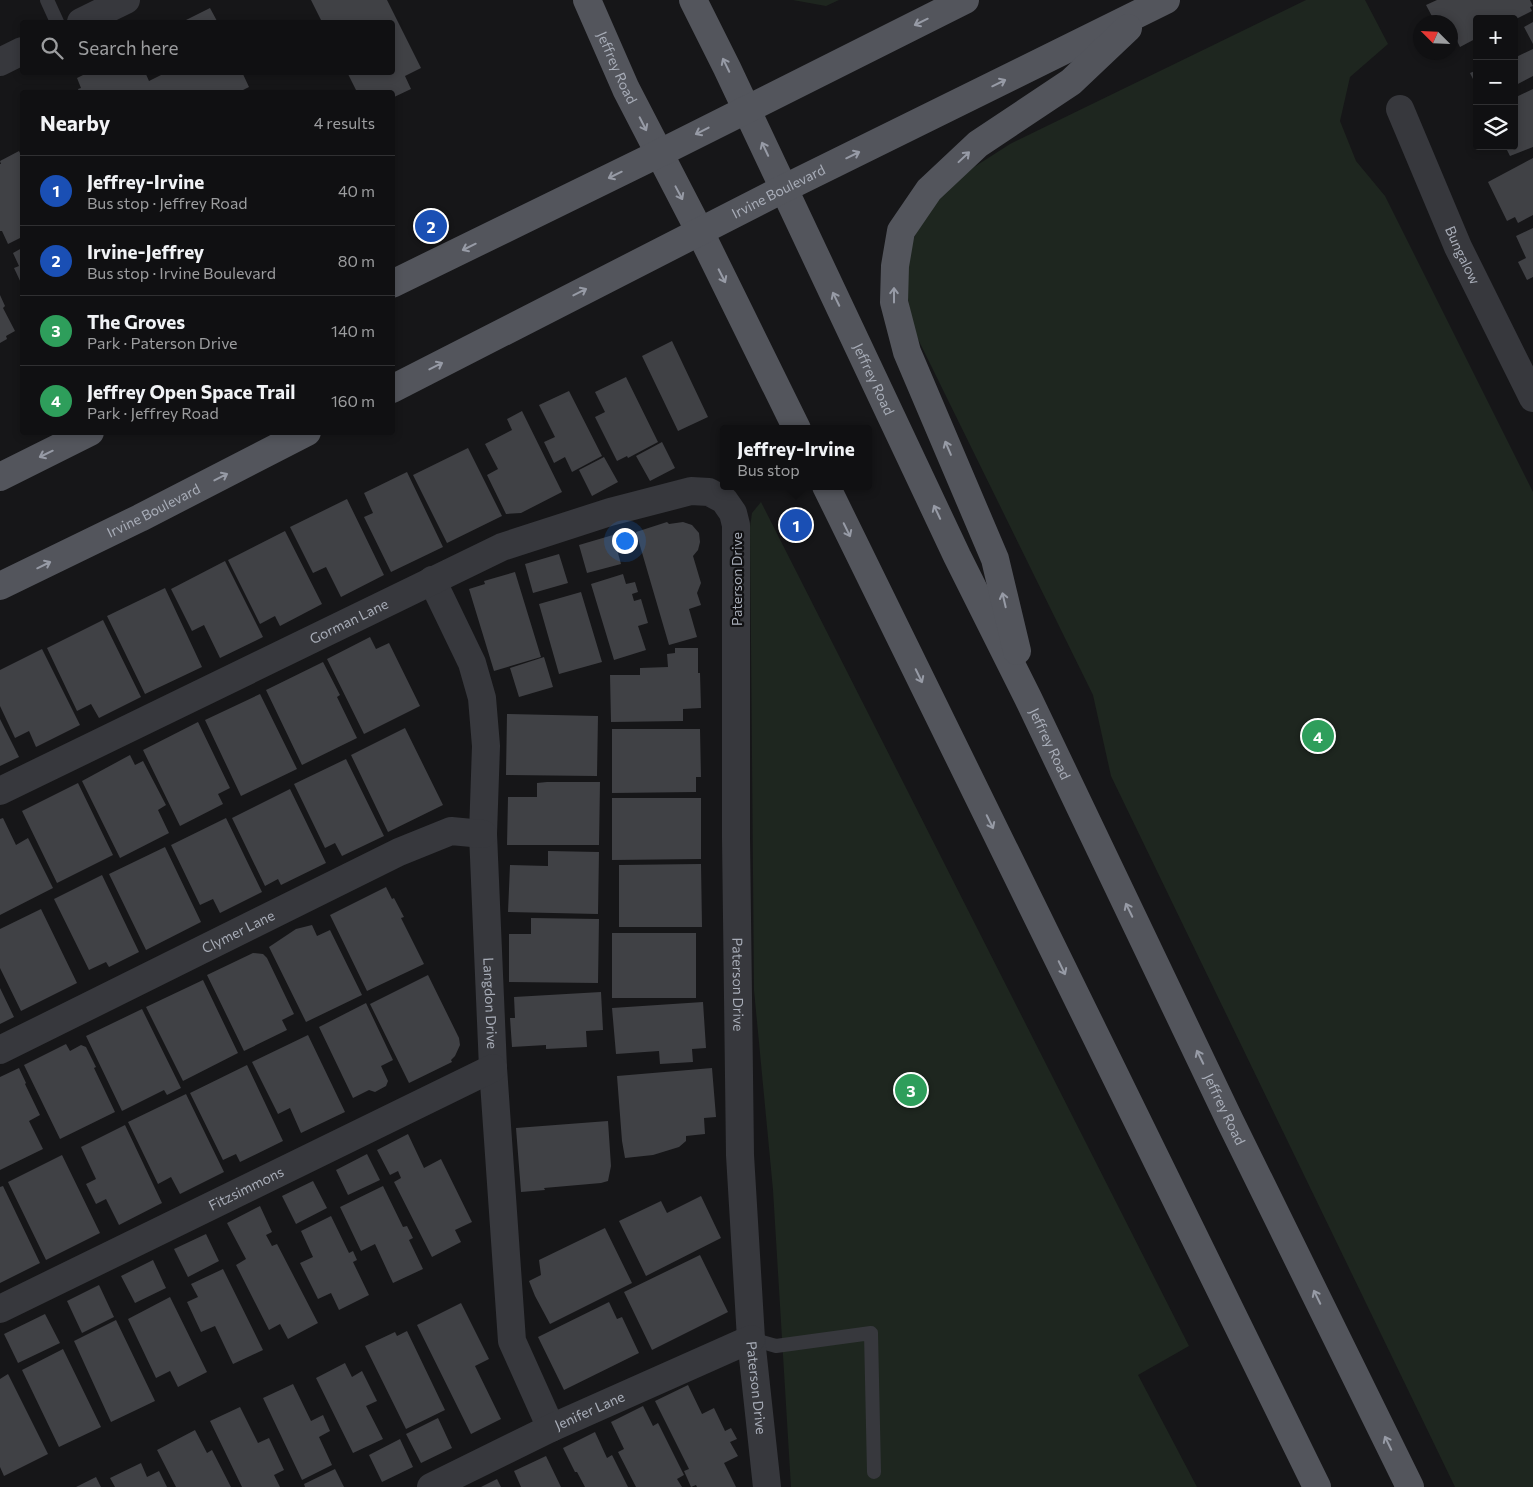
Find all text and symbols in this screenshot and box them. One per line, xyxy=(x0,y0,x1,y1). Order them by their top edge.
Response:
north arrow xyxy=(1413,15,1458,60)
map controls xyxy=(1473,15,1518,150)
button: + xyxy=(1473,15,1518,60)
one-way arrow xyxy=(914,17,929,27)
search box xyxy=(20,20,395,75)
street label: Jeffrey Road xyxy=(594,29,641,106)
icon: search xyxy=(38,34,66,62)
text: Search here xyxy=(78,36,178,59)
one-way arrow xyxy=(720,58,730,73)
button: − xyxy=(1473,60,1518,105)
one-way arrow xyxy=(991,78,1006,88)
button: layers xyxy=(1473,105,1518,150)
text: Nearby xyxy=(40,110,110,135)
text: 4 results xyxy=(314,113,375,132)
one-way arrow xyxy=(639,116,648,131)
one-way arrow xyxy=(695,126,710,136)
one-way arrow xyxy=(759,142,769,157)
one-way arrow xyxy=(845,150,860,159)
one-way arrow xyxy=(957,151,970,163)
street label: Irvine Boulevard xyxy=(729,161,828,222)
text: Jeffrey-Irvine xyxy=(87,170,204,193)
one-way arrow xyxy=(608,171,623,180)
text: 1 xyxy=(52,181,60,200)
text: 40 m xyxy=(338,181,375,200)
one-way arrow xyxy=(675,185,684,200)
text: Bus stop · Jeffrey Road xyxy=(87,193,248,212)
pin: 2 xyxy=(415,207,447,245)
street label: Bungalow xyxy=(1442,223,1484,287)
text: Irvine-Jeffrey xyxy=(87,240,204,263)
one-way arrow xyxy=(462,242,477,252)
text: 2 xyxy=(51,251,61,270)
text: 80 m xyxy=(338,251,375,270)
text: Bus stop · Irvine Boulevard xyxy=(87,263,276,282)
one-way arrow xyxy=(718,268,727,283)
one-way arrow xyxy=(573,287,588,297)
one-way arrow xyxy=(889,288,899,304)
one-way arrow xyxy=(831,292,841,307)
text: The Groves xyxy=(87,310,185,333)
text: 3 xyxy=(51,321,61,340)
text: 140 m xyxy=(331,321,375,340)
text: Park · Paterson Drive xyxy=(87,333,238,352)
street label: Jeffrey Road xyxy=(850,340,898,418)
one-way arrow xyxy=(428,361,443,370)
text: Jeffrey Open Space Trail xyxy=(87,380,295,403)
text: 4 xyxy=(51,391,61,410)
text: 160 m xyxy=(331,391,375,410)
text: Park · Jeffrey Road xyxy=(87,403,219,422)
popup xyxy=(720,425,872,490)
text: Jeffrey-Irvine xyxy=(737,437,855,460)
one-way arrow xyxy=(942,441,952,456)
one-way arrow xyxy=(39,450,54,459)
text: Bus stop xyxy=(737,460,800,479)
one-way arrow xyxy=(213,472,228,482)
street label: Irvine Boulevard xyxy=(104,480,203,541)
one-way arrow xyxy=(931,505,941,520)
pin: 1 xyxy=(780,506,812,544)
one-way arrow xyxy=(843,522,852,537)
your location xyxy=(612,528,638,554)
street label: Paterson Drive xyxy=(728,532,745,626)
one-way arrow xyxy=(36,560,51,569)
one-way arrow xyxy=(999,592,1008,608)
street label: Gorman Lane xyxy=(307,595,391,647)
one-way arrow xyxy=(914,668,924,683)
street label: Jeffrey Road xyxy=(1026,705,1075,782)
pin: 4 xyxy=(1302,717,1334,755)
one-way arrow xyxy=(986,814,995,829)
one-way arrow xyxy=(1124,903,1134,918)
street label: Clymer Lane xyxy=(199,906,277,956)
street label: Paterson Drive xyxy=(729,937,747,1031)
street label: Langdon Drive xyxy=(480,957,501,1049)
one-way arrow xyxy=(1057,960,1067,975)
one-way arrow xyxy=(1194,1050,1204,1065)
street label: Jeffrey Road xyxy=(1200,1070,1249,1148)
pin: 3 xyxy=(895,1071,927,1109)
street label: Fitzsimmons xyxy=(206,1163,286,1214)
one-way arrow xyxy=(1311,1290,1321,1305)
street label: Paterson Drive xyxy=(743,1340,770,1435)
street label: Jenifer Lane xyxy=(552,1387,627,1433)
one-way arrow xyxy=(1383,1436,1392,1451)

